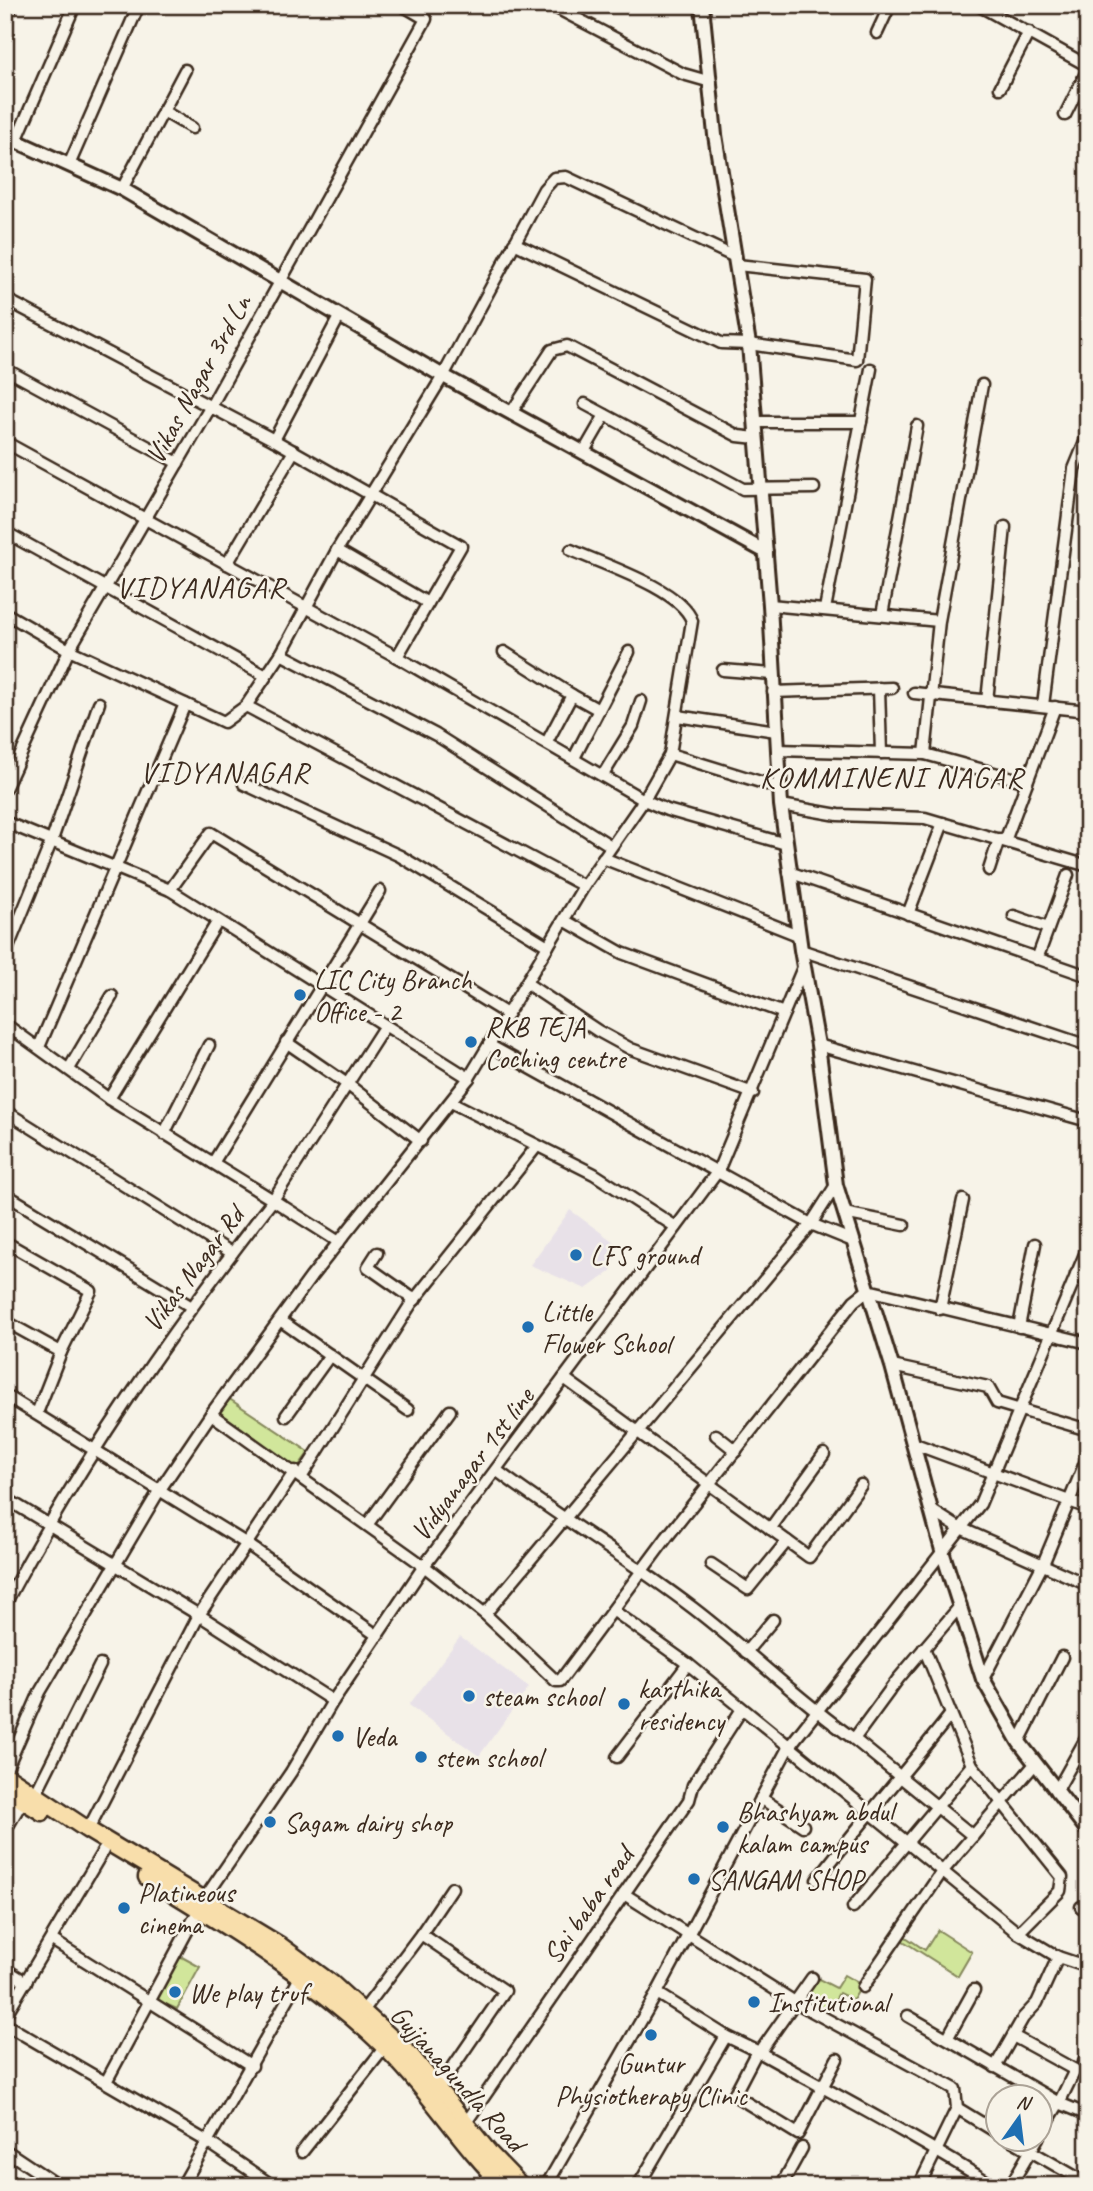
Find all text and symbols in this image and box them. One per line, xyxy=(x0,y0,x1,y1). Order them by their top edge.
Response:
street label: Vikas Nagar 3rd Ln xyxy=(137,287,260,470)
district label: VIDYANAGAR xyxy=(116,568,288,606)
district label: VIDYANAGAR xyxy=(140,753,312,791)
district label: KOMMINENI NAGAR xyxy=(760,758,1026,796)
place label: LIC City Branch Office - 2 xyxy=(314,962,472,1029)
marker: LIC City Branch Office - 2 xyxy=(292,987,308,1003)
place label: RKB TEJA Coching centre xyxy=(485,1009,627,1076)
marker: RKB TEJA Coching centre xyxy=(463,1034,479,1050)
street label: Vikas Nagar Rd xyxy=(134,1196,254,1339)
place label: LFS ground xyxy=(590,1238,703,1273)
marker: LFS ground xyxy=(568,1247,584,1263)
place label: Little Flower School xyxy=(542,1294,676,1361)
marker: Little Flower School xyxy=(520,1319,536,1335)
street label: Vidyanagar 1st line xyxy=(403,1379,542,1548)
place label: karthika residency xyxy=(638,1671,726,1738)
place label: steam school xyxy=(483,1679,606,1714)
marker: steam school xyxy=(461,1688,477,1704)
marker: karthika residency xyxy=(616,1696,632,1712)
place label: Veda xyxy=(352,1719,398,1754)
marker: Veda xyxy=(330,1728,346,1744)
place label: stem school xyxy=(435,1740,547,1775)
marker: stem school xyxy=(413,1749,429,1765)
place label: Bhashyam abdul kalam campus xyxy=(737,1794,898,1861)
place label: Sagam dairy shop xyxy=(284,1805,453,1840)
marker: Sagam dairy shop xyxy=(262,1814,278,1830)
marker: Bhashyam abdul kalam campus xyxy=(715,1819,731,1835)
street label: Sai baba road xyxy=(535,1836,643,1970)
place label: SANGAM SHOP xyxy=(708,1862,866,1897)
marker: SANGAM SHOP xyxy=(686,1871,702,1887)
place label: Platineous cinema xyxy=(138,1875,237,1942)
marker: Platineous cinema xyxy=(116,1900,132,1916)
place label: We play truf xyxy=(189,1975,313,2010)
marker: We play truf xyxy=(167,1984,183,2000)
place label: Institutional xyxy=(768,1985,893,2020)
marker: Institutional xyxy=(746,1994,762,2010)
street label: Gujjanagundla Road xyxy=(383,1997,536,2162)
marker: Guntur Physiotherapy Clinic xyxy=(643,2027,659,2043)
place label: Guntur Physiotherapy Clinic xyxy=(555,2046,748,2113)
north arrow xyxy=(984,2082,1054,2152)
text: N xyxy=(1014,2089,1035,2116)

